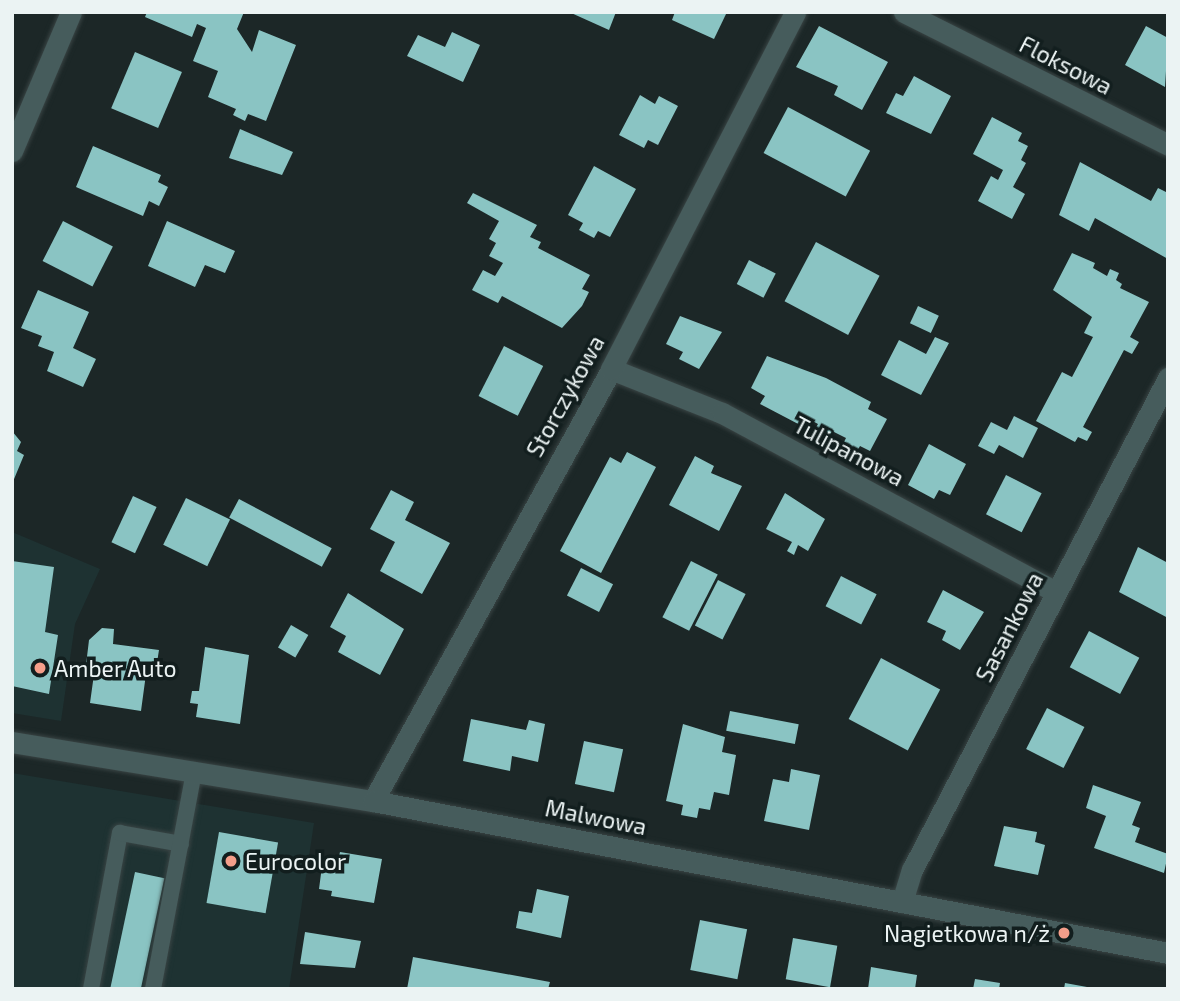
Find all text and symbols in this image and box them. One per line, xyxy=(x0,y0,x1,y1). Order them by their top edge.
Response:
street label: Floksowa xyxy=(1015,30,1117,100)
street label: Storczykowa xyxy=(520,330,610,462)
street label: Tulipanowa xyxy=(789,410,909,492)
street label: Sasankowa xyxy=(970,568,1048,686)
place label: Amber Auto xyxy=(54,654,178,682)
marker: Amber Auto xyxy=(32,660,48,676)
street label: Malwowa xyxy=(543,794,649,840)
place label: Eurocolor xyxy=(245,847,346,875)
marker: Eurocolor xyxy=(223,853,239,869)
place label: Nagietkowa n/ż xyxy=(884,919,1050,947)
marker: Nagietkowa n/ż xyxy=(1056,925,1072,941)

